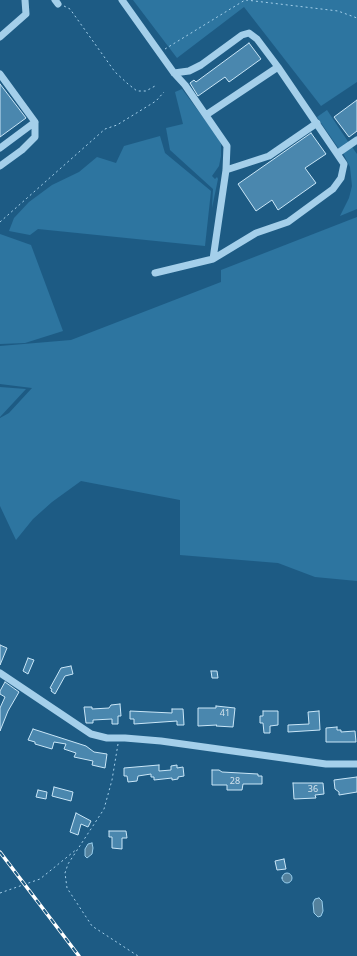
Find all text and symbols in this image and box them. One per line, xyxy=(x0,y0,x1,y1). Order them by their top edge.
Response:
house number: 41 xyxy=(220,708,230,718)
house number: 28 xyxy=(230,776,240,786)
house number: 36 xyxy=(308,784,318,794)

